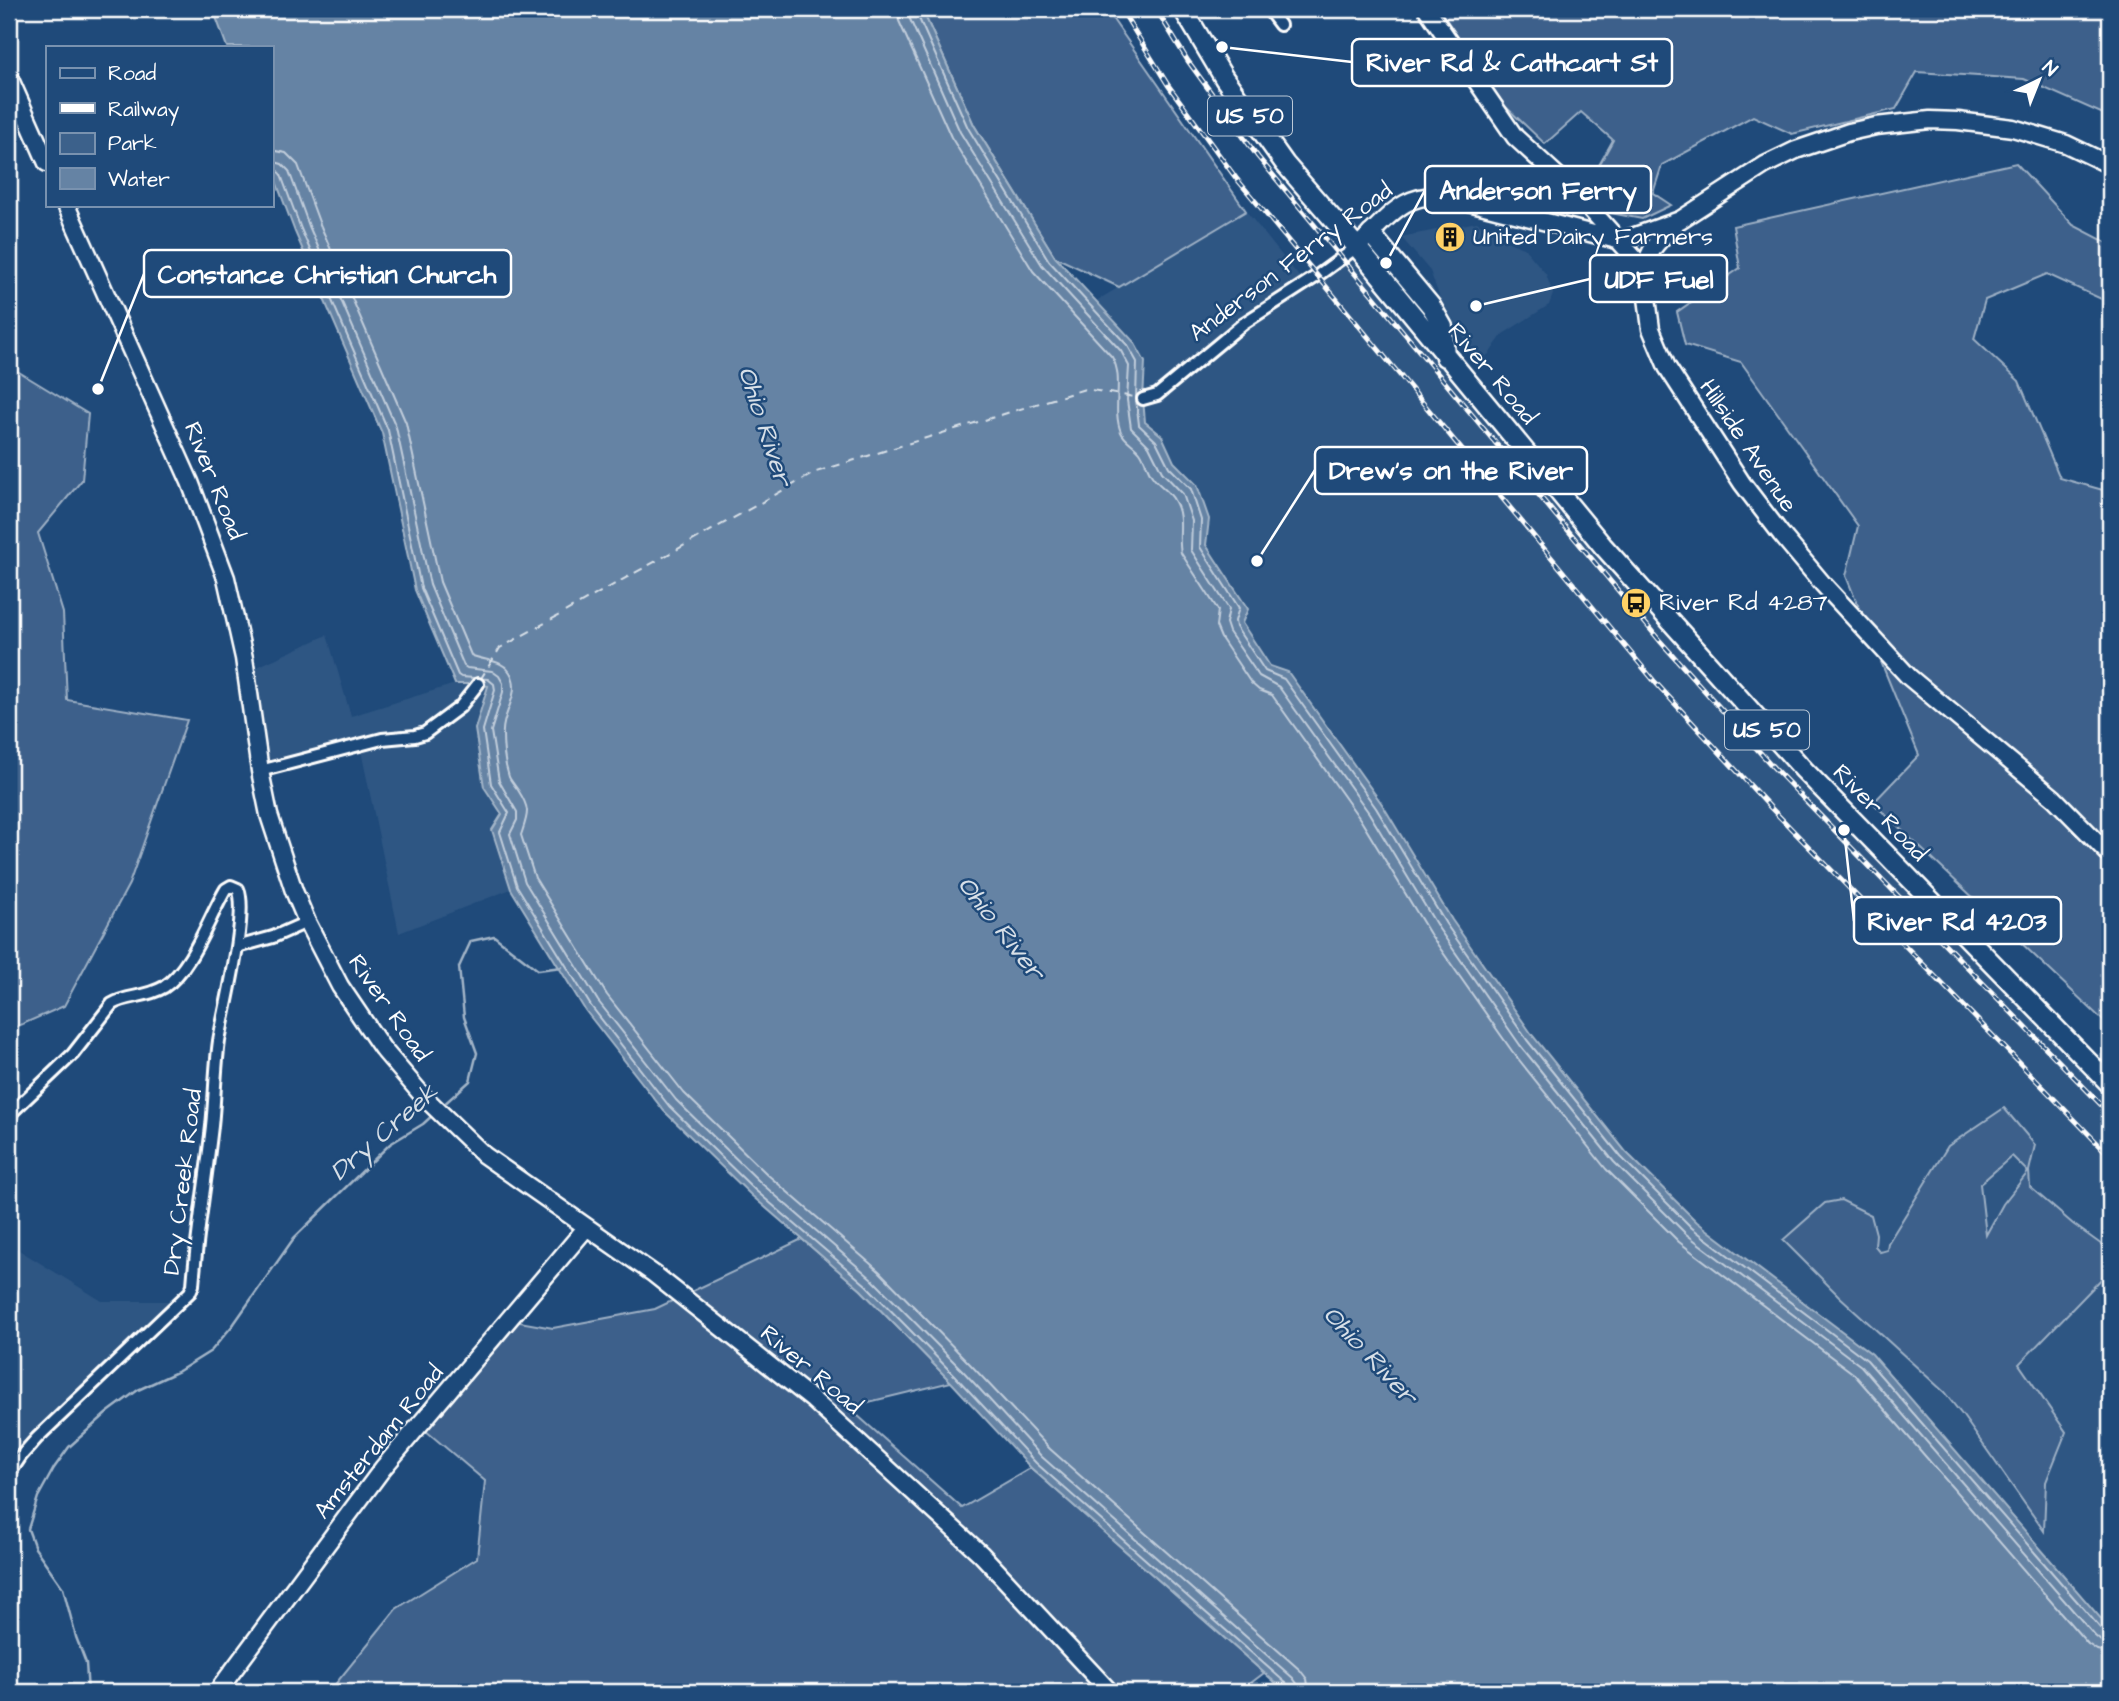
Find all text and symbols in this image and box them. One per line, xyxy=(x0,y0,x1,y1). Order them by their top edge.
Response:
callout: River Rd & Cathcart St xyxy=(1352,39,1672,86)
text: River Rd & Cathcart St xyxy=(1366,45,1659,81)
legend xyxy=(46,46,273,206)
north arrow xyxy=(2004,46,2074,116)
text: N xyxy=(2036,55,2063,83)
text: Road xyxy=(108,59,156,88)
text: Railway xyxy=(108,95,180,126)
road number: US 50 xyxy=(1208,97,1292,136)
text: Park xyxy=(108,129,157,158)
text: Water xyxy=(108,165,170,194)
callout: Anderson Ferry xyxy=(1425,166,1651,213)
text: Anderson Ferry xyxy=(1439,173,1637,212)
street label: Anderson Ferry Road xyxy=(1182,174,1400,351)
building icon: United Dairy Farmers xyxy=(1433,220,1467,254)
place label: United Dairy Farmers xyxy=(1473,220,1713,255)
callout: Constance Christian Church xyxy=(144,250,511,297)
callout: UDF Fuel xyxy=(1590,255,1727,302)
text: Constance Christian Church xyxy=(158,257,497,293)
text: UDF Fuel xyxy=(1604,262,1714,298)
street label: River Road xyxy=(1439,316,1545,432)
water label: Ohio River xyxy=(729,362,802,493)
street label: Hillside Avenue xyxy=(1691,373,1805,519)
street label: River Road xyxy=(175,417,253,545)
callout: Drew's on the River xyxy=(1315,447,1587,494)
text: Drew's on the River xyxy=(1329,453,1574,489)
bus stop icon: River Rd 4287 xyxy=(1619,586,1653,620)
place label: River Rd 4287 xyxy=(1659,586,1828,620)
road number: US 50 xyxy=(1725,710,1809,750)
street label: River Road xyxy=(1825,757,1935,869)
water label: Ohio River xyxy=(949,868,1055,990)
callout: River Rd 4203 xyxy=(1854,897,2061,944)
text: River Rd 4203 xyxy=(1867,904,2047,940)
street label: River Road xyxy=(339,947,439,1069)
water label: Dry Creek xyxy=(322,1074,447,1190)
street label: Dry Creek Road xyxy=(155,1087,212,1277)
water label: Ohio River xyxy=(1315,1298,1427,1414)
street label: River Road xyxy=(753,1317,869,1423)
street label: Amsterdam Road xyxy=(306,1357,452,1527)

